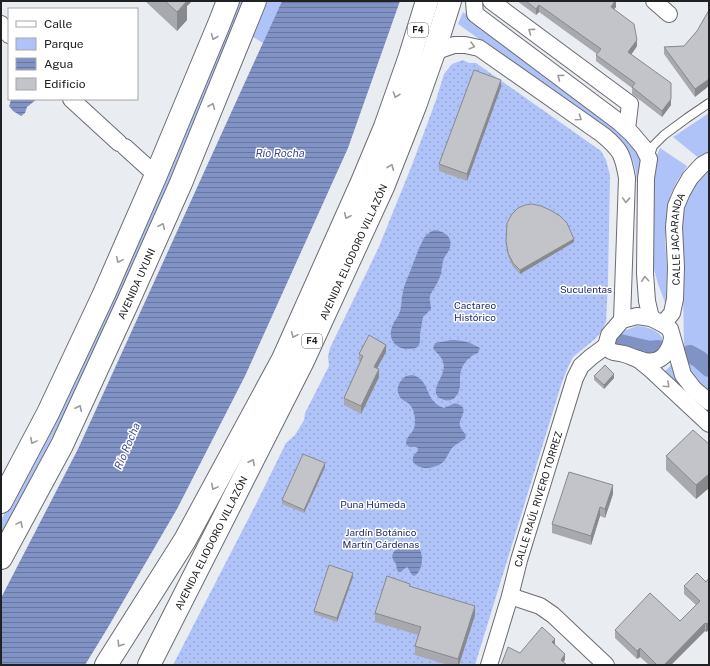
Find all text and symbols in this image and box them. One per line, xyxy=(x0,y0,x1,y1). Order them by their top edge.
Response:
legend xyxy=(8,8,138,100)
text: Calle xyxy=(44,17,73,31)
road number: F4 xyxy=(408,23,428,37)
one-way arrow xyxy=(528,28,535,35)
one-way arrow xyxy=(210,34,218,41)
text: Parque xyxy=(44,37,84,51)
one-way arrow xyxy=(468,42,475,50)
text: Agua xyxy=(44,57,73,71)
one-way arrow xyxy=(557,75,564,82)
text: Edificio xyxy=(44,77,86,91)
one-way arrow xyxy=(392,92,400,99)
one-way arrow xyxy=(208,103,216,110)
one-way arrow xyxy=(575,113,582,120)
water label: Río Rocha xyxy=(255,147,305,159)
one-way arrow xyxy=(386,163,394,170)
street label: AVENIDA ELIODORO VILLAZÓN xyxy=(317,182,390,322)
street label: CALLE JACARANDA xyxy=(668,191,687,285)
one-way arrow xyxy=(622,197,631,203)
one-way arrow xyxy=(344,211,352,219)
one-way arrow xyxy=(157,223,165,230)
street label: AVENIDA UYUNI xyxy=(115,246,157,321)
one-way arrow xyxy=(115,256,123,263)
one-way arrow xyxy=(641,276,650,282)
park label: Suculentas xyxy=(560,283,612,295)
park label: Cactareo Histórico xyxy=(454,299,496,323)
one-way arrow xyxy=(291,330,299,338)
road number: F4 xyxy=(302,334,322,348)
one-way arrow xyxy=(662,380,670,388)
one-way arrow xyxy=(74,405,82,413)
water label: Río Rocha xyxy=(112,421,142,471)
street label: CALLE RAÚL RIVERO TORREZ xyxy=(512,430,564,568)
one-way arrow xyxy=(31,437,38,444)
one-way arrow xyxy=(247,459,255,466)
street label: AVENIDA ELIODORO VILLAZÓN xyxy=(172,474,250,612)
one-way arrow xyxy=(211,483,219,490)
park label: Puna Húmeda xyxy=(340,498,406,510)
one-way arrow xyxy=(15,521,22,528)
park label: Jardín Botánico Martín Cárdenas xyxy=(343,526,419,550)
one-way arrow xyxy=(117,640,124,647)

